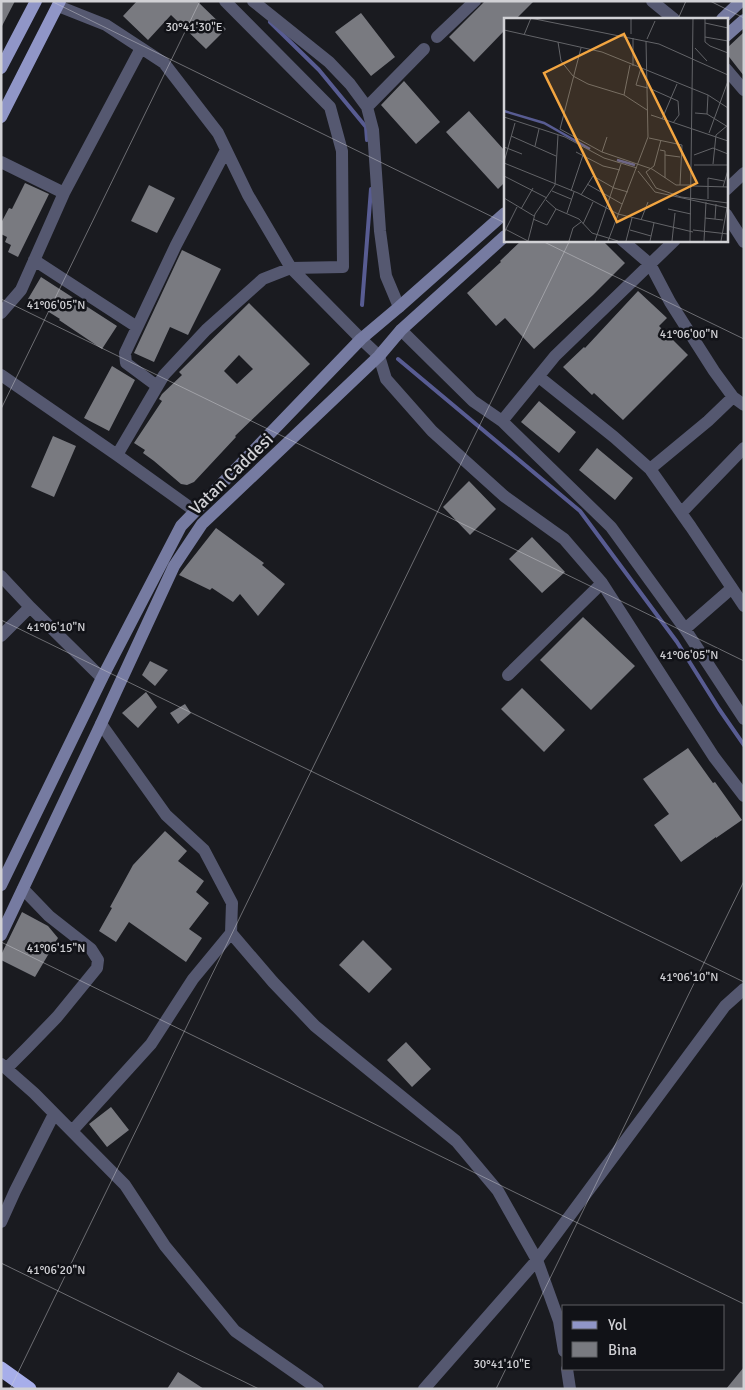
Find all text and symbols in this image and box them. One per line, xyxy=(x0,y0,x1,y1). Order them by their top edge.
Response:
inset map xyxy=(504,18,728,241)
text: 30°41'30"E xyxy=(165,20,223,35)
text: 41°06'05"N xyxy=(27,298,85,313)
text: 41°06'00"N xyxy=(660,327,718,342)
street label: Vatan Caddesi xyxy=(184,428,278,520)
text: 41°06'10"N xyxy=(27,620,85,635)
text: 41°06'05"N xyxy=(660,648,718,663)
text: 41°06'15"N xyxy=(27,941,85,956)
text: 41°06'10"N xyxy=(660,970,718,985)
text: 41°06'20"N xyxy=(27,1263,85,1278)
legend xyxy=(562,1305,725,1370)
text: Yol xyxy=(608,1316,627,1334)
text: Bina xyxy=(608,1341,637,1359)
text: 30°41'10"E xyxy=(473,1357,531,1372)

